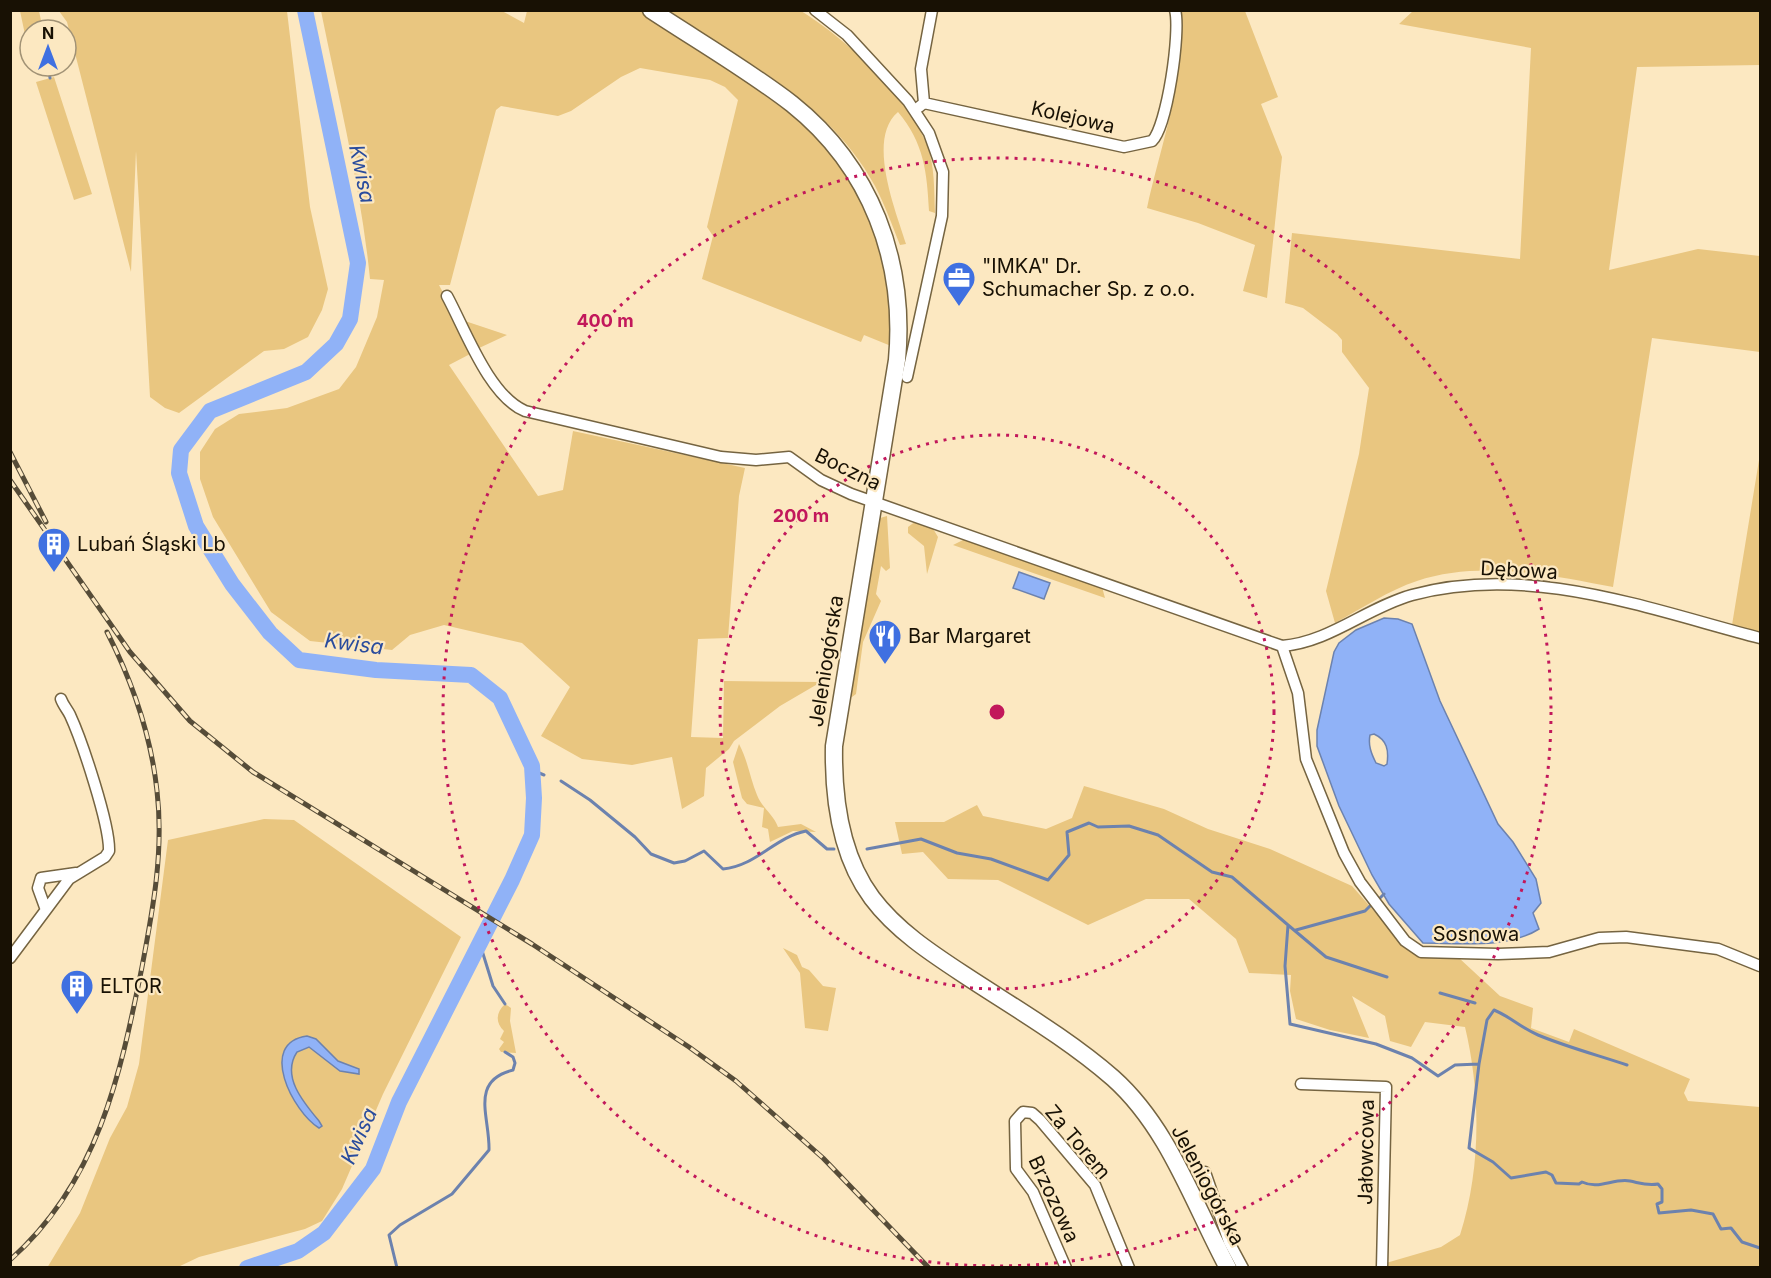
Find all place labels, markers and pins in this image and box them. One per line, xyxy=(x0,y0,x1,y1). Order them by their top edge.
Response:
place label: "IMKA" Dr. Schumacher Sp. z o.o. xyxy=(982,254,1195,301)
office icon: "IMKA" Dr. Schumacher Sp. z o.o. xyxy=(941,260,977,307)
building icon: Lubań Śląski Lb xyxy=(36,526,72,573)
place label: Lubań Śląski Lb xyxy=(77,531,226,556)
restaurant icon: Bar Margaret xyxy=(867,618,903,665)
place label: Bar Margaret xyxy=(908,624,1031,648)
centre of rings xyxy=(987,702,1007,722)
building icon: ELTOR xyxy=(59,968,95,1015)
place label: ELTOR xyxy=(100,974,162,998)

